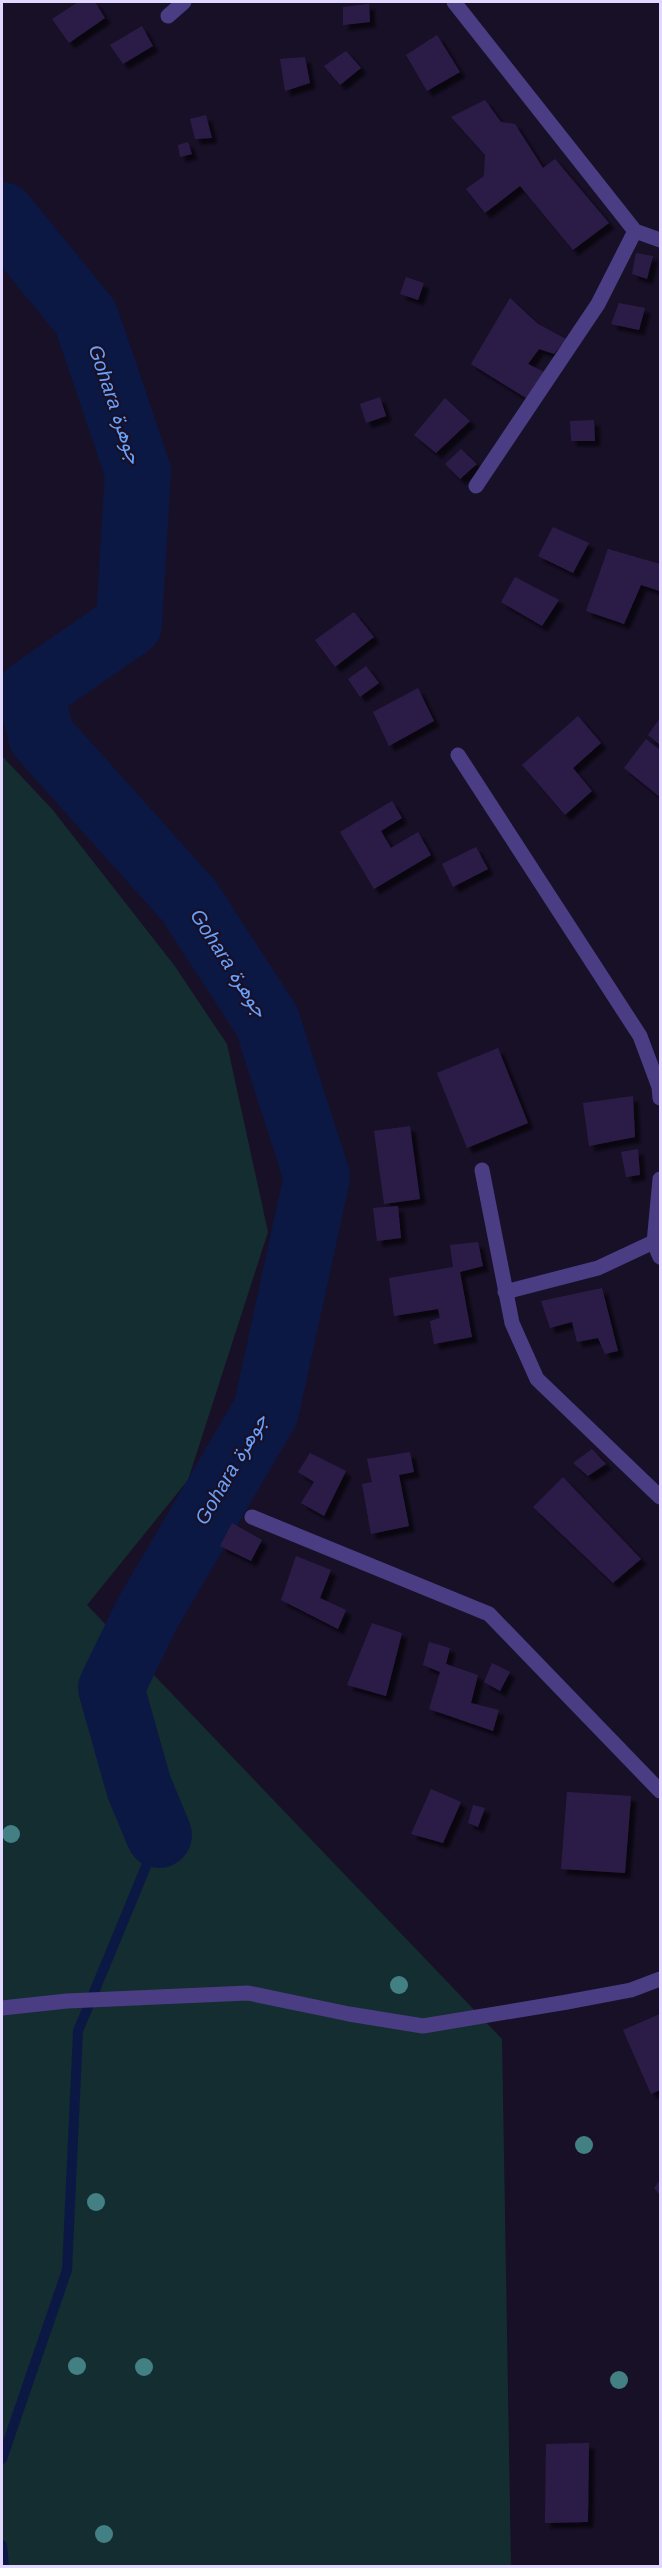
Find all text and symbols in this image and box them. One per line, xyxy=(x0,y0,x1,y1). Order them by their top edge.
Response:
water label: Gohara جوهرة xyxy=(83,342,146,467)
water label: Gohara جوهرة xyxy=(184,905,272,1023)
water label: Gohara جوهرة xyxy=(190,1409,274,1529)

